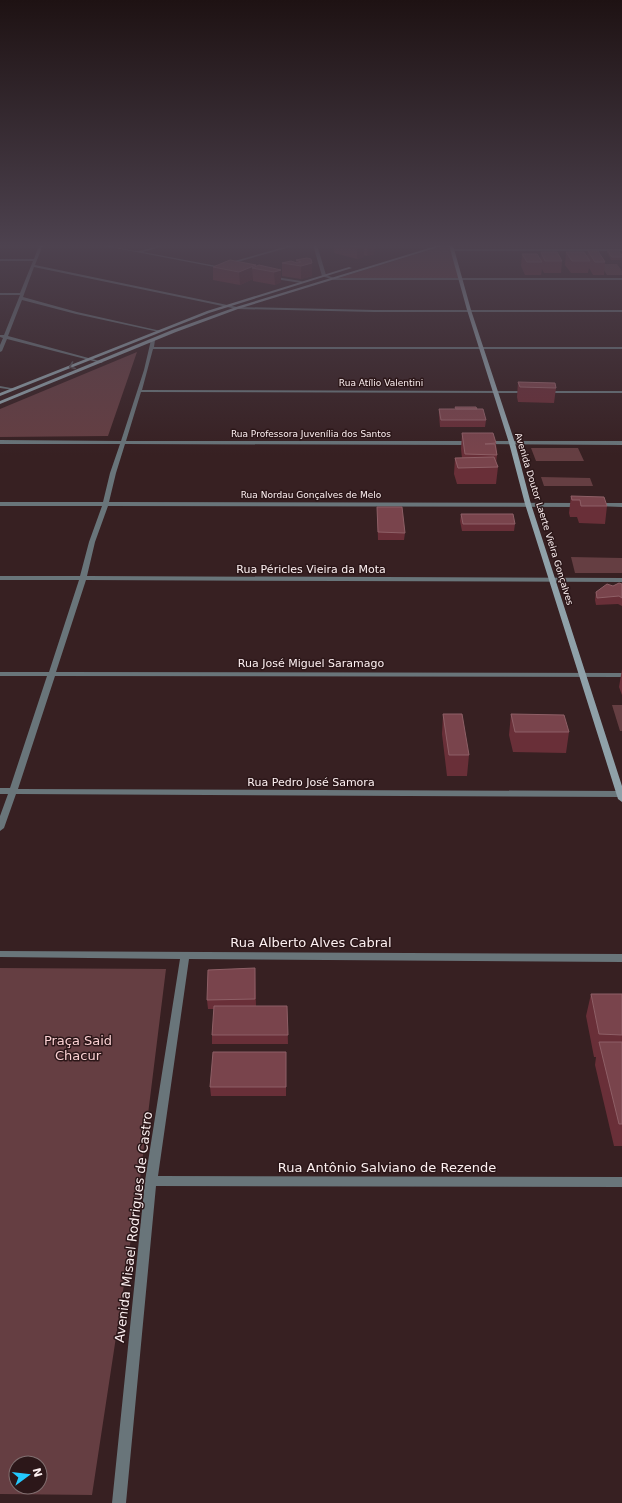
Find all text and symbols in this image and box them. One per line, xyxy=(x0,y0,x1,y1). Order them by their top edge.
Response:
one-way arrow xyxy=(68,362,75,370)
street label: Rua Atílio Valentini xyxy=(339,378,423,388)
street label: Rua Professora Juvenília dos Santos xyxy=(231,429,391,439)
street label: Avenida Doutor Laerte Vieira Gonçalves xyxy=(513,432,575,607)
street label: Rua Nordau Gonçalves de Melo xyxy=(241,490,382,500)
street label: Rua Péricles Vieira da Mota xyxy=(236,563,386,576)
street label: Rua José Miguel Saramago xyxy=(238,657,384,670)
street label: Rua Pedro José Samora xyxy=(247,776,375,789)
street label: Rua Alberto Alves Cabral xyxy=(230,935,392,950)
park label: Praça Said Chacur xyxy=(44,1033,112,1063)
street label: Avenida Misael Rodrigues de Castro xyxy=(112,1111,155,1343)
street label: Rua Antônio Salviano de Rezende xyxy=(278,1160,496,1175)
north arrow xyxy=(8,1455,48,1495)
text: N xyxy=(30,1466,45,1479)

